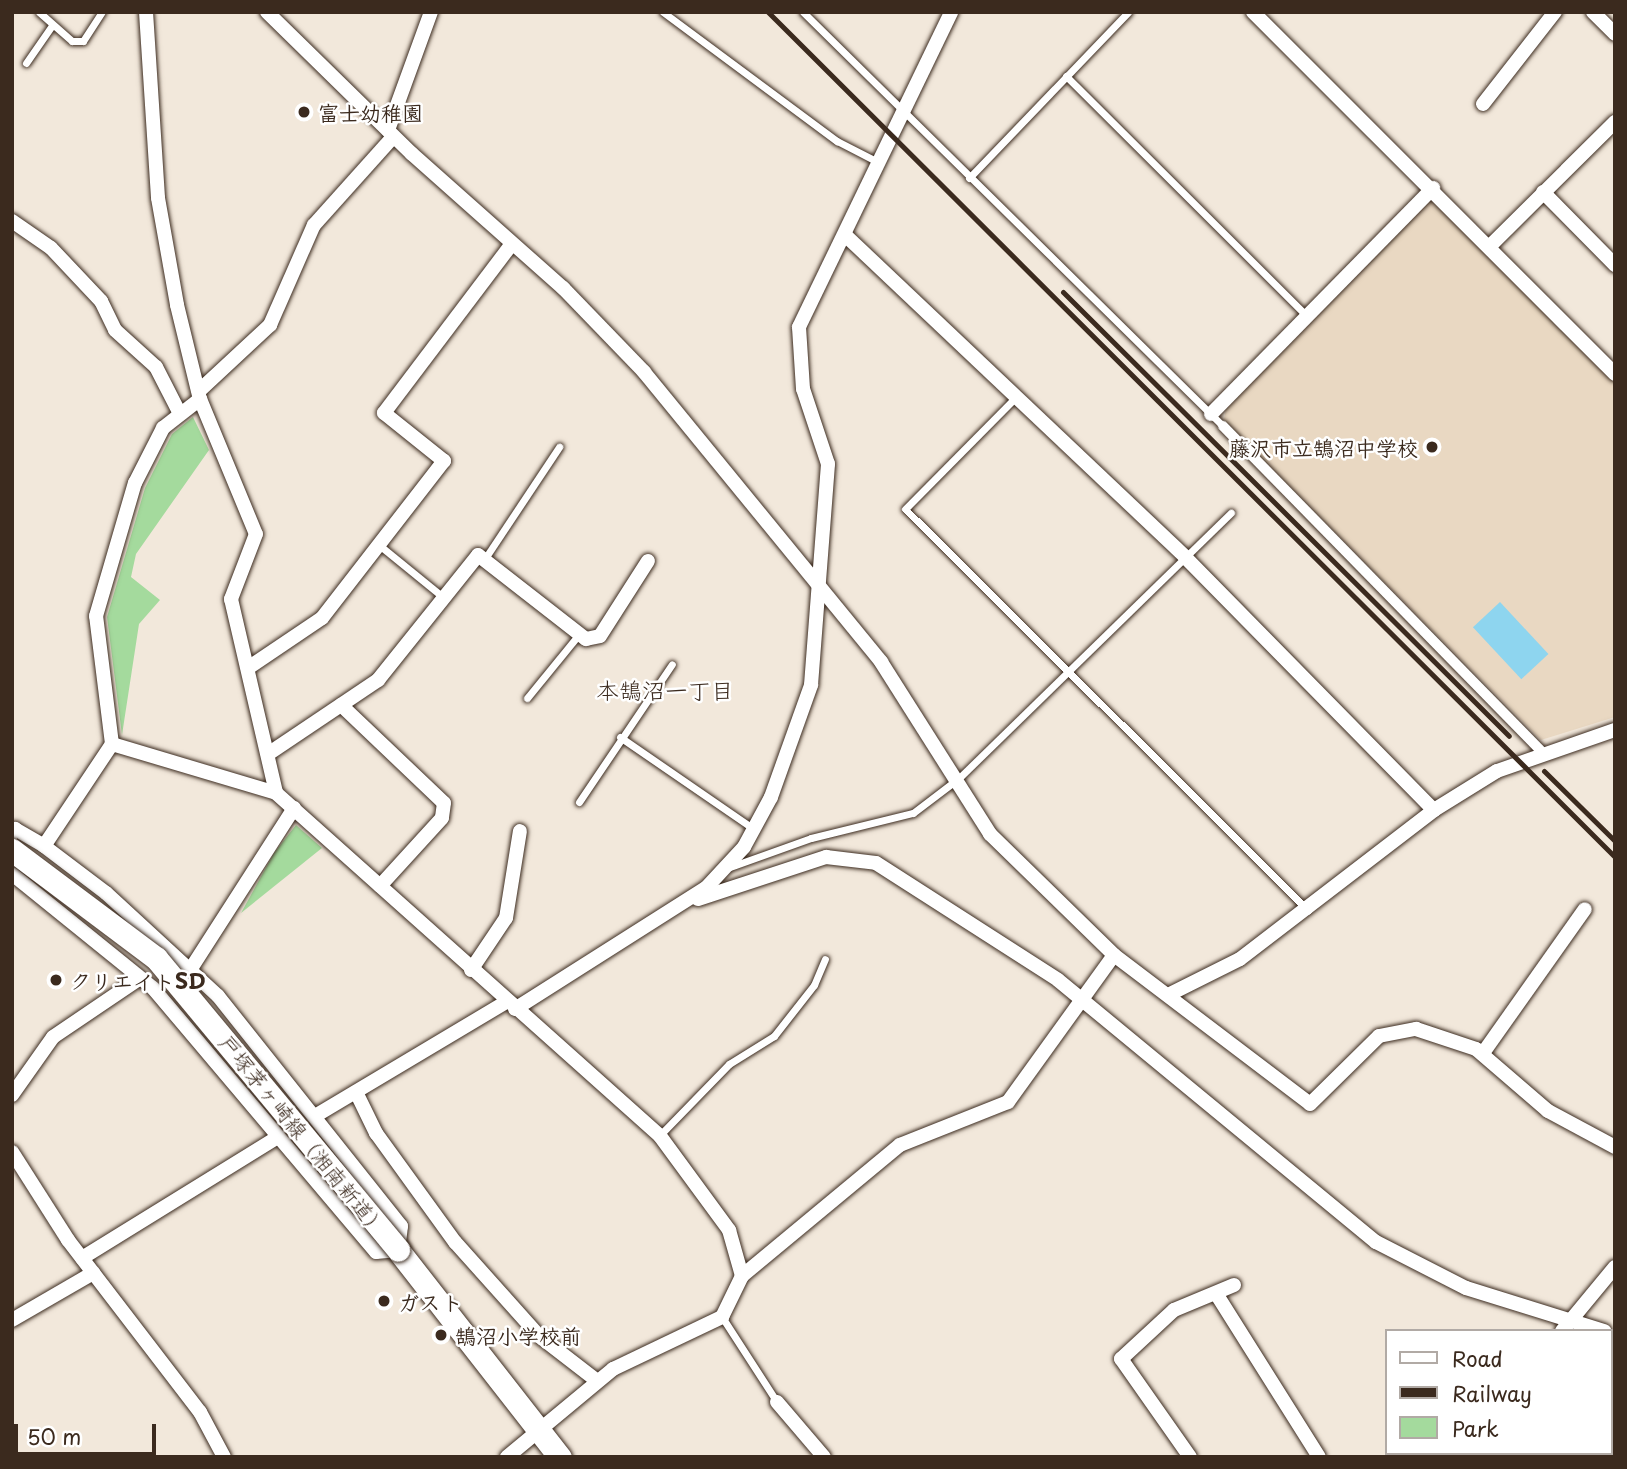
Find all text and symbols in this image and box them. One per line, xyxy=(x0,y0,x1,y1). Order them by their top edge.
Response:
place label: 富士幼稚園 xyxy=(318,99,423,125)
marker: 富士幼稚園 xyxy=(296,104,312,120)
place label: 藤沢市立鵠沼中学校 xyxy=(1229,434,1418,460)
marker: 藤沢市立鵠沼中学校 xyxy=(1424,439,1440,455)
district label: 本鵠沼一丁目 xyxy=(596,676,734,704)
place label: クリエイトSD xyxy=(70,967,206,993)
marker: クリエイトSD xyxy=(48,972,64,988)
street label: 戸塚茅ヶ崎線（湘南新道） xyxy=(215,1029,393,1241)
place label: ガスト xyxy=(398,1288,461,1314)
marker: ガスト xyxy=(376,1293,392,1309)
place label: 鵠沼小学校前 xyxy=(455,1322,581,1348)
marker: 鵠沼小学校前 xyxy=(433,1327,449,1343)
legend xyxy=(1386,1329,1613,1455)
text: Road xyxy=(1452,1342,1503,1374)
text: Railway xyxy=(1452,1377,1532,1409)
scale bar xyxy=(18,1410,159,1454)
text: Park xyxy=(1452,1412,1499,1444)
text: 50 m xyxy=(27,1420,81,1452)

